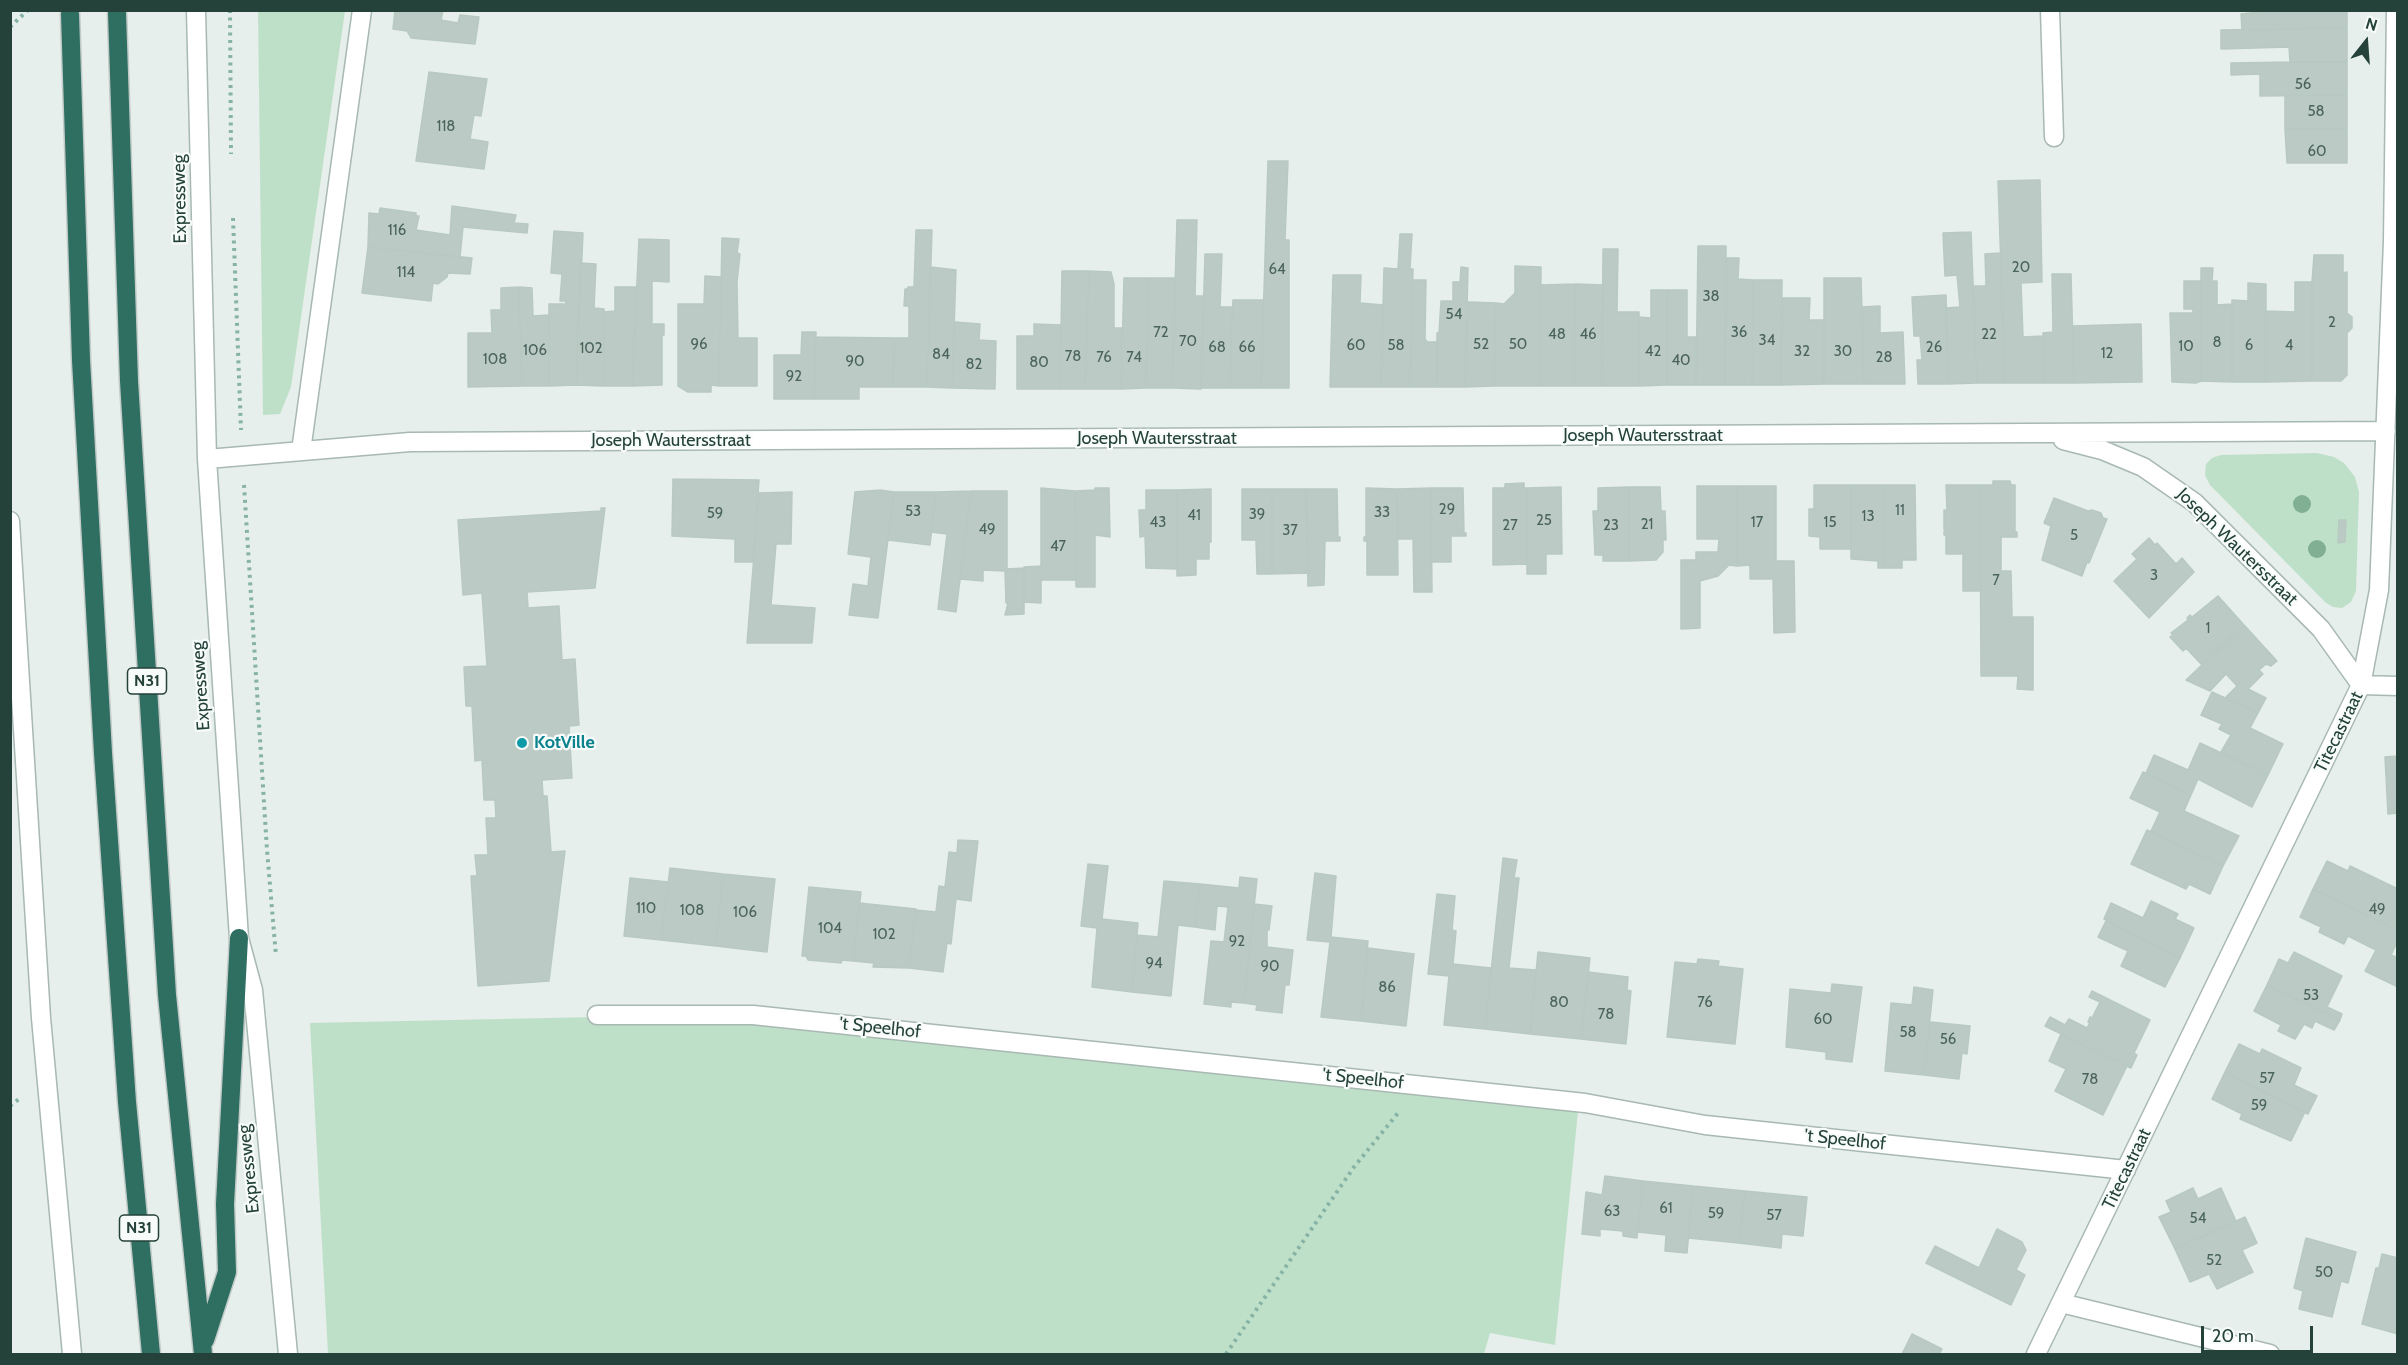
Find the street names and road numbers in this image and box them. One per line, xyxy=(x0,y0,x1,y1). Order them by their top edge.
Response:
street label: Expressweg xyxy=(168,154,192,244)
street label: Joseph Wautersstraat xyxy=(1563,425,1723,447)
street label: Joseph Wautersstraat xyxy=(1077,428,1237,450)
street label: Joseph Wautersstraat xyxy=(591,430,751,452)
street label: Joseph Wautersstraat xyxy=(2172,484,2302,610)
street label: Expressweg xyxy=(187,641,215,731)
road number: N31 xyxy=(128,668,166,694)
street label: Titecastraat xyxy=(2310,688,2368,776)
street label: 't Speelhof xyxy=(838,1013,922,1043)
street label: 't Speelhof xyxy=(1321,1064,1405,1094)
street label: Expressweg xyxy=(234,1123,264,1215)
street label: 't Speelhof xyxy=(1803,1125,1887,1155)
street label: Titecastraat xyxy=(2098,1125,2156,1213)
road number: N31 xyxy=(120,1215,158,1241)

